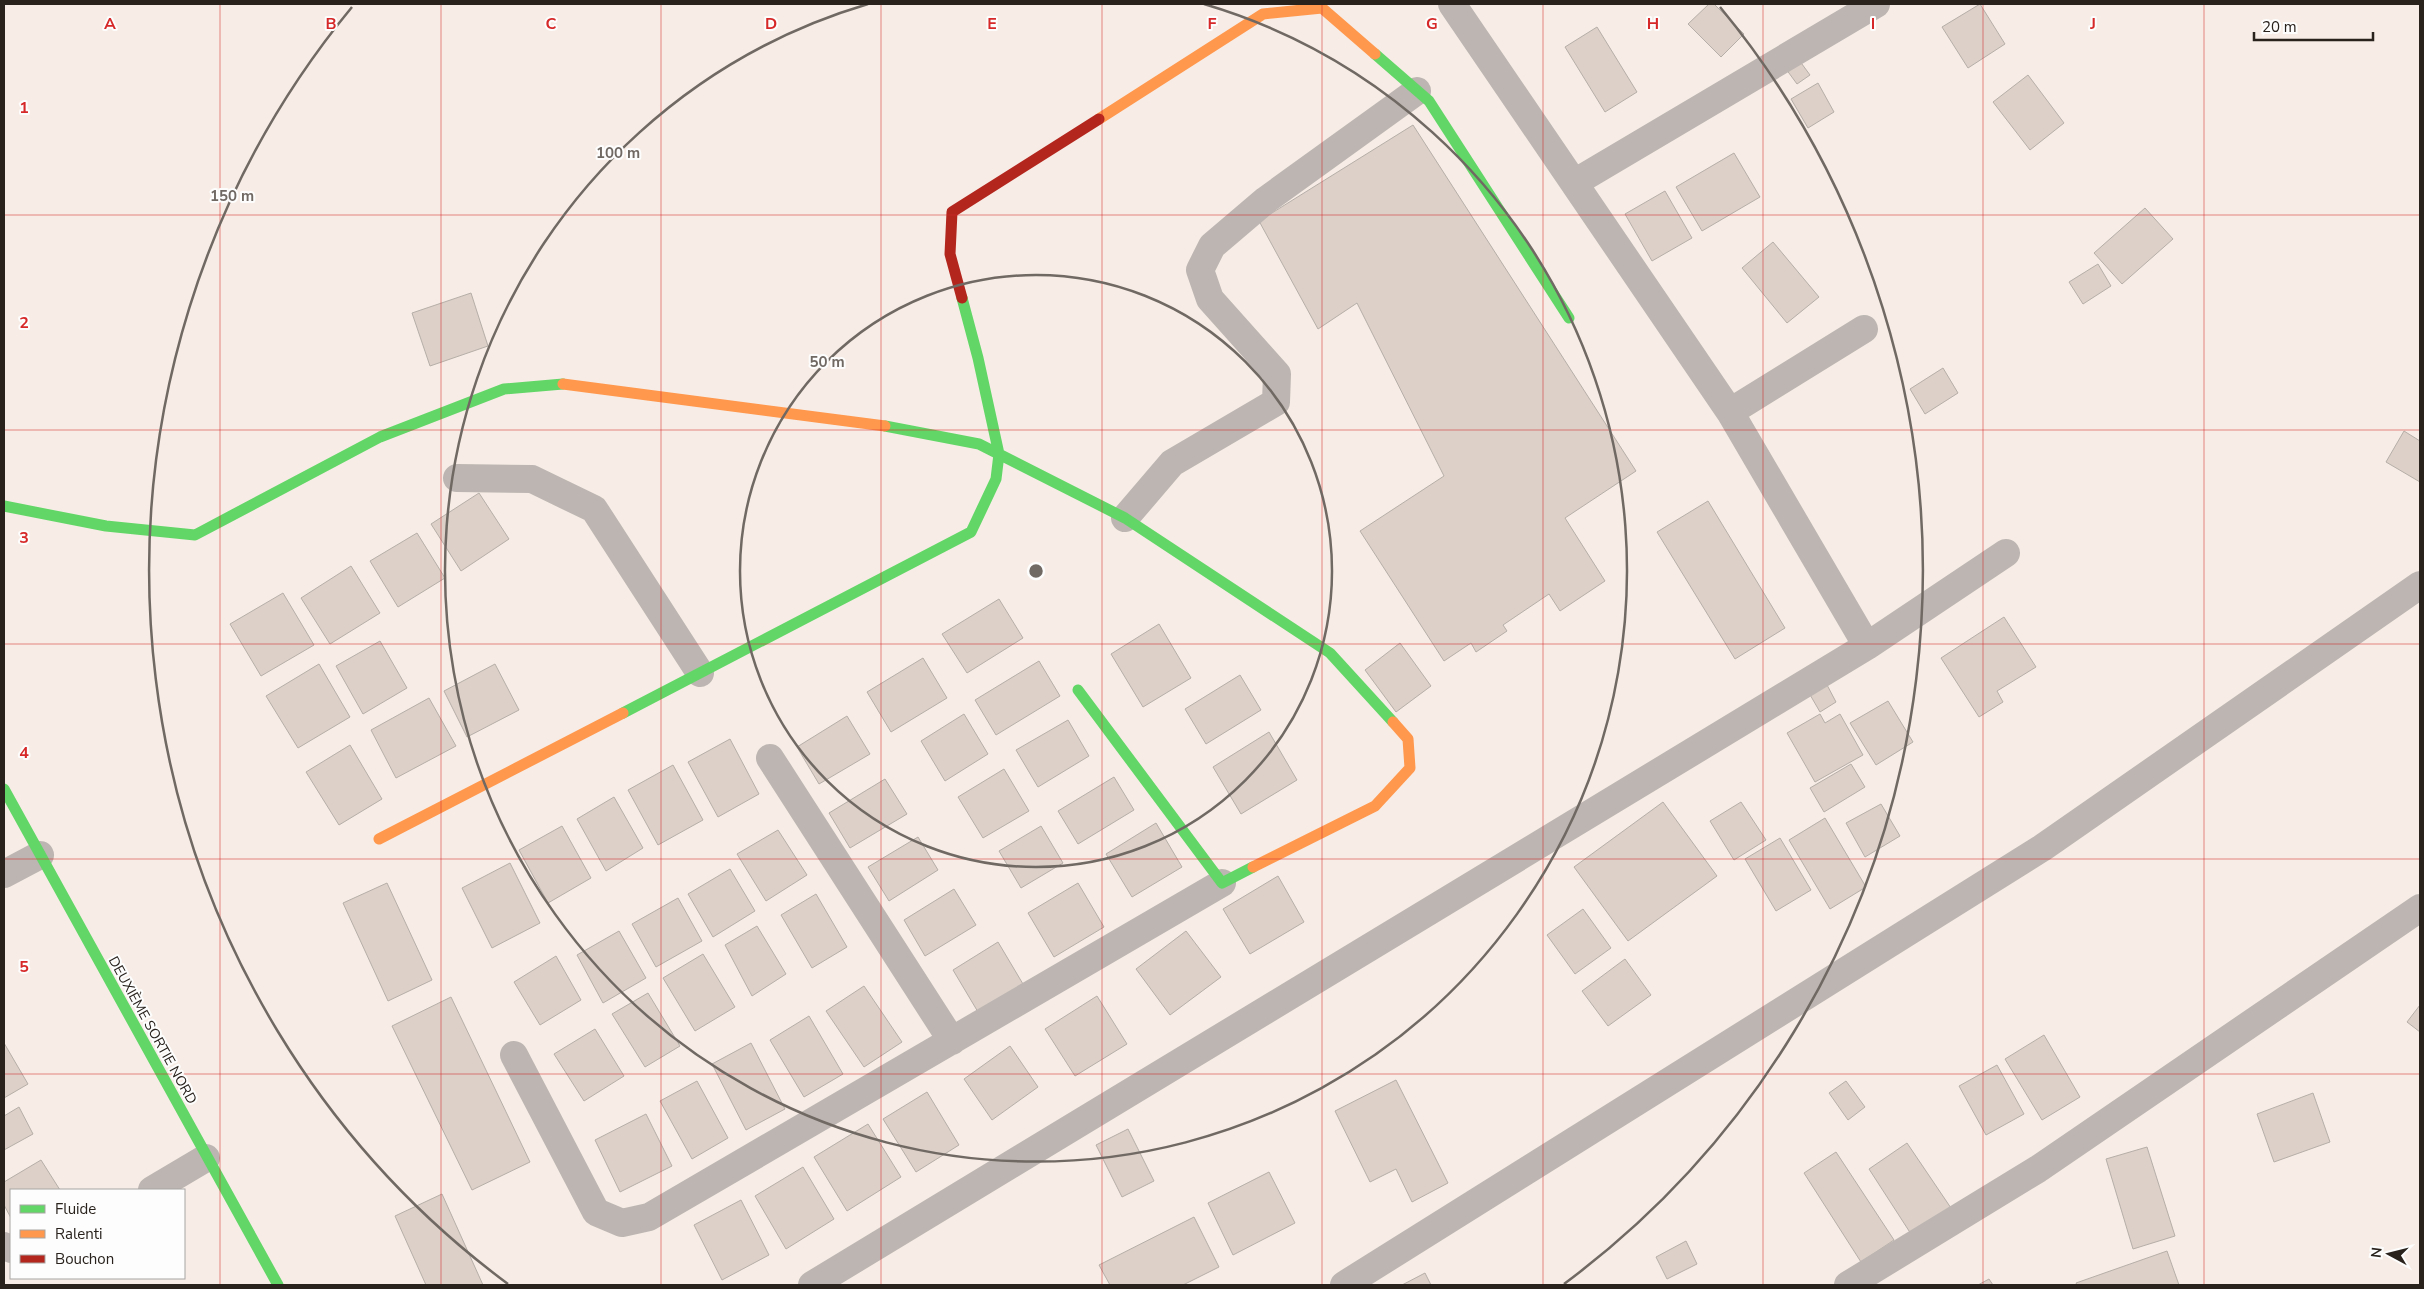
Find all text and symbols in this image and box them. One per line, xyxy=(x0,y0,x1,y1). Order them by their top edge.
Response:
scale bar xyxy=(2254,10,2373,42)
text: A xyxy=(104,13,116,35)
text: B xyxy=(325,13,337,35)
text: C xyxy=(546,13,557,35)
text: D xyxy=(765,13,777,35)
text: E xyxy=(987,13,997,35)
text: F xyxy=(1208,13,1217,35)
text: G xyxy=(1426,13,1438,35)
text: H xyxy=(1647,13,1659,35)
text: I xyxy=(1871,13,1875,35)
text: J xyxy=(2089,13,2096,35)
text: 20 m xyxy=(2262,17,2297,37)
text: 1 xyxy=(19,97,29,119)
text: 100 m xyxy=(596,143,640,163)
text: 150 m xyxy=(210,186,254,206)
text: 2 xyxy=(19,312,29,334)
text: 50 m xyxy=(809,352,845,372)
text: 3 xyxy=(19,527,29,549)
centre of rings xyxy=(1027,562,1045,580)
text: 4 xyxy=(19,742,29,764)
street label: DEUXIÈME SORTIE NORD xyxy=(104,953,201,1108)
text: 5 xyxy=(19,956,29,978)
legend xyxy=(10,1189,185,1279)
text: Fluide xyxy=(55,1199,96,1219)
text: Ralenti xyxy=(55,1224,103,1244)
north arrow xyxy=(2364,1229,2414,1279)
text: N xyxy=(2367,1246,2387,1259)
text: Bouchon xyxy=(55,1249,114,1269)

